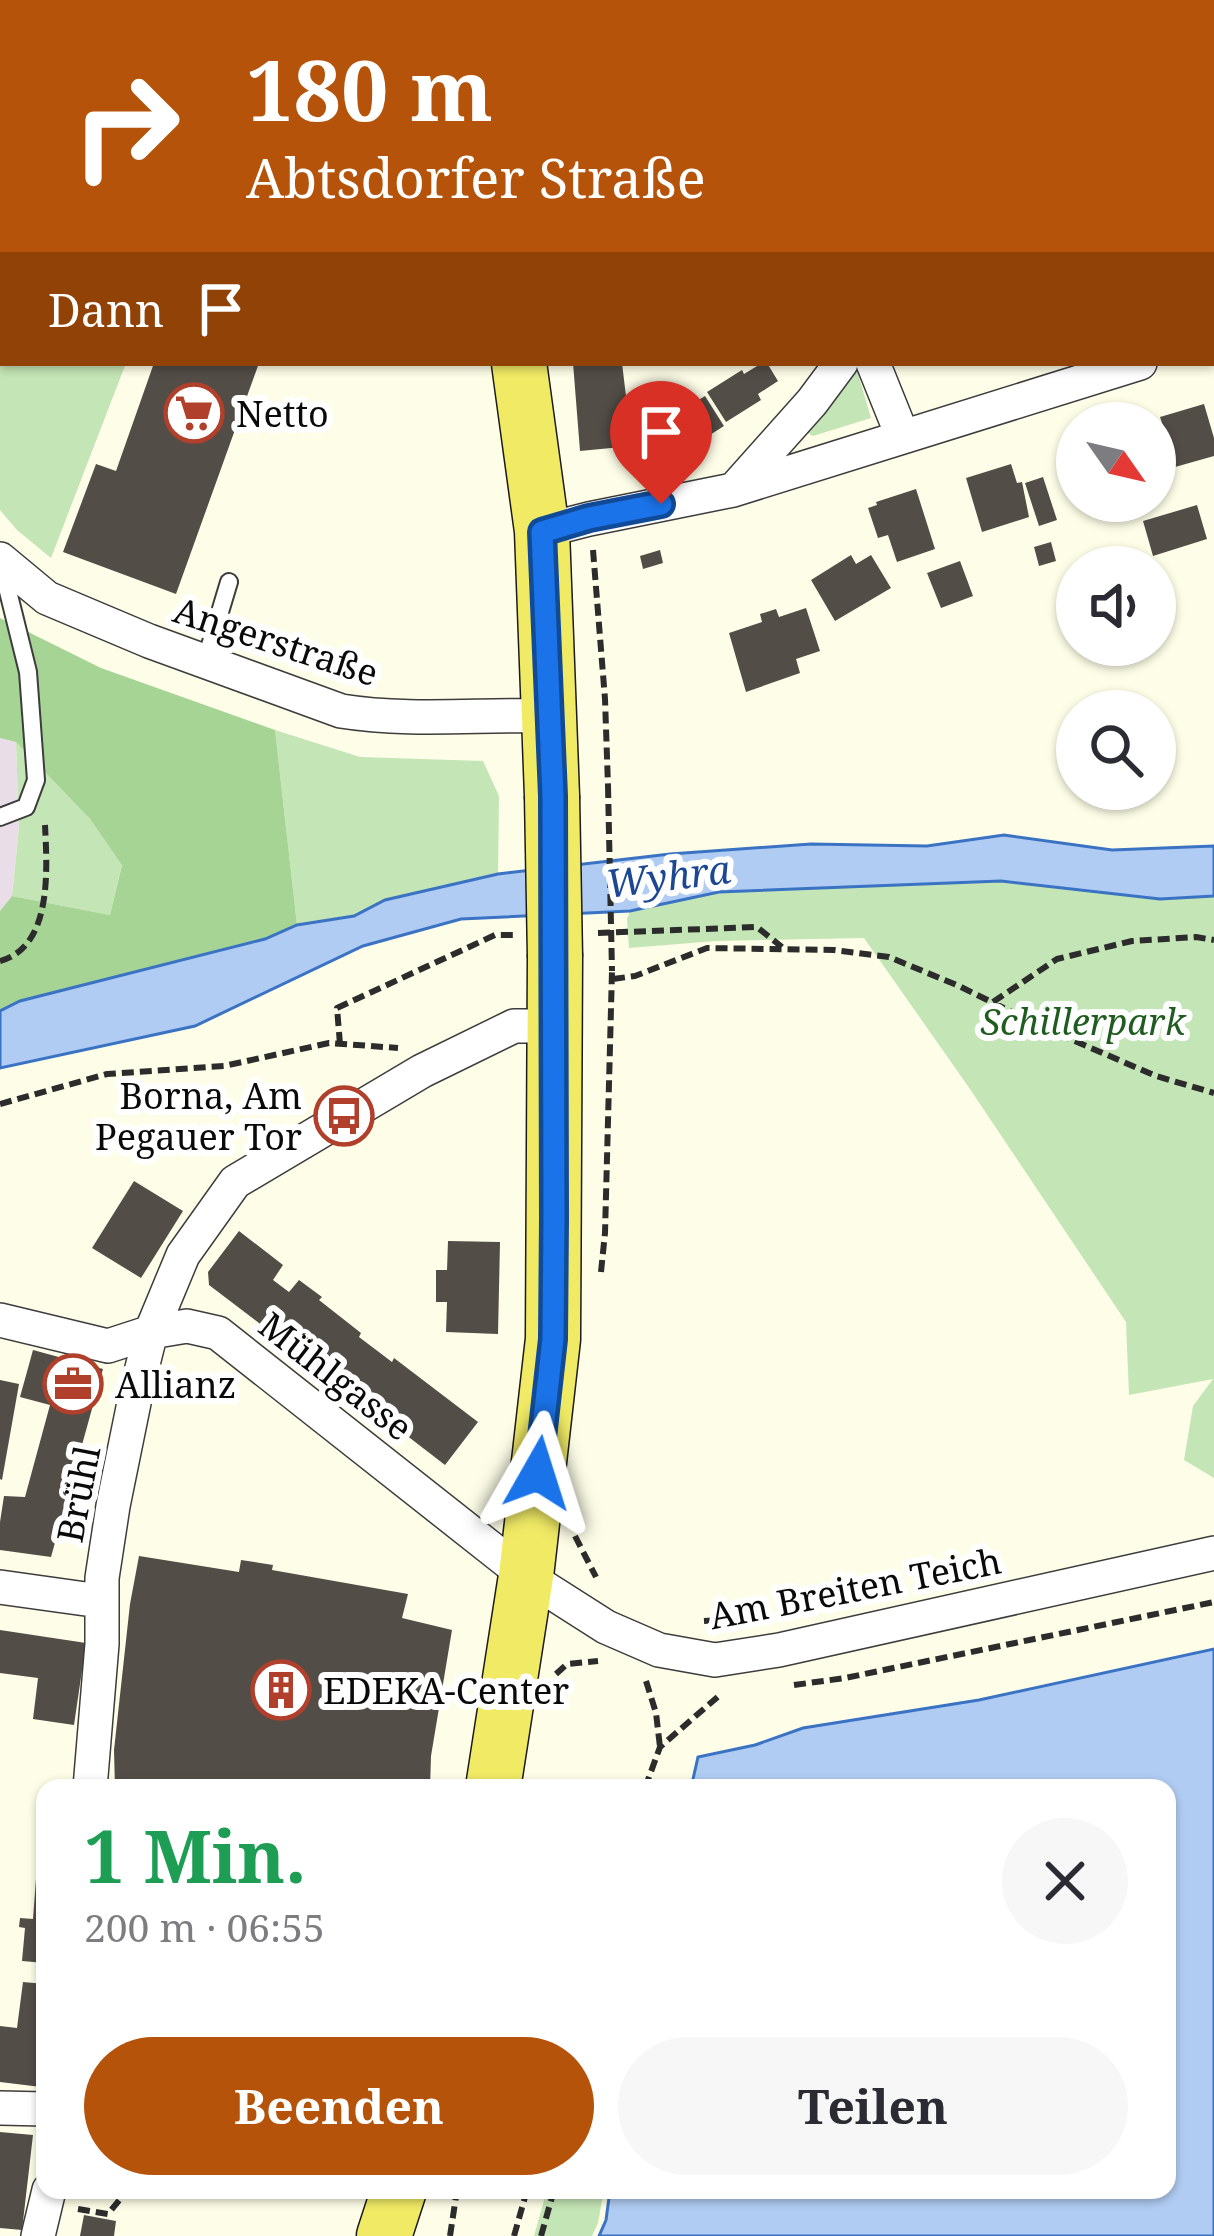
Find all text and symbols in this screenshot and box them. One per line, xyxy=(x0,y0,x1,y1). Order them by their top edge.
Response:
text: 180 m xyxy=(246,31,493,146)
icon: right xyxy=(48,48,204,204)
text: Abtsdorfer Straße xyxy=(246,140,706,214)
icon: arrive xyxy=(188,276,254,342)
text: Dann xyxy=(48,279,164,340)
pin xyxy=(610,381,712,504)
supermarket icon: Netto xyxy=(163,382,225,444)
place label: Netto xyxy=(236,389,329,438)
icon: arrive xyxy=(628,399,694,465)
north arrow xyxy=(1056,402,1176,522)
map controls xyxy=(1056,402,1176,810)
button: sound xyxy=(1056,546,1176,666)
street label: Angerstraße xyxy=(168,585,384,697)
button: search xyxy=(1056,690,1176,810)
water label: Wyhra xyxy=(603,841,734,909)
park label: Schillerpark xyxy=(980,997,1187,1046)
place label: Borna, Am Pegauer Tor xyxy=(95,1071,302,1161)
bus stop icon: Borna, Am Pegauer Tor xyxy=(313,1085,375,1147)
street label: Mühlgasse xyxy=(249,1301,423,1451)
office icon: Allianz xyxy=(42,1353,104,1415)
place label: Allianz xyxy=(115,1360,236,1409)
position arrow xyxy=(475,1410,601,1536)
street label: Brühl xyxy=(45,1442,111,1546)
street label: Am Breiten Teich xyxy=(705,1536,1005,1640)
building icon: EDEKA-Center xyxy=(250,1659,312,1721)
place label: EDEKA-Center xyxy=(323,1666,569,1715)
text: 1 Min. xyxy=(84,1806,306,1904)
button: close xyxy=(1002,1818,1128,1944)
text: 200 m · 06:55 xyxy=(84,1900,325,1953)
button: Beenden xyxy=(84,2037,594,2175)
button: Teilen xyxy=(618,2037,1128,2175)

